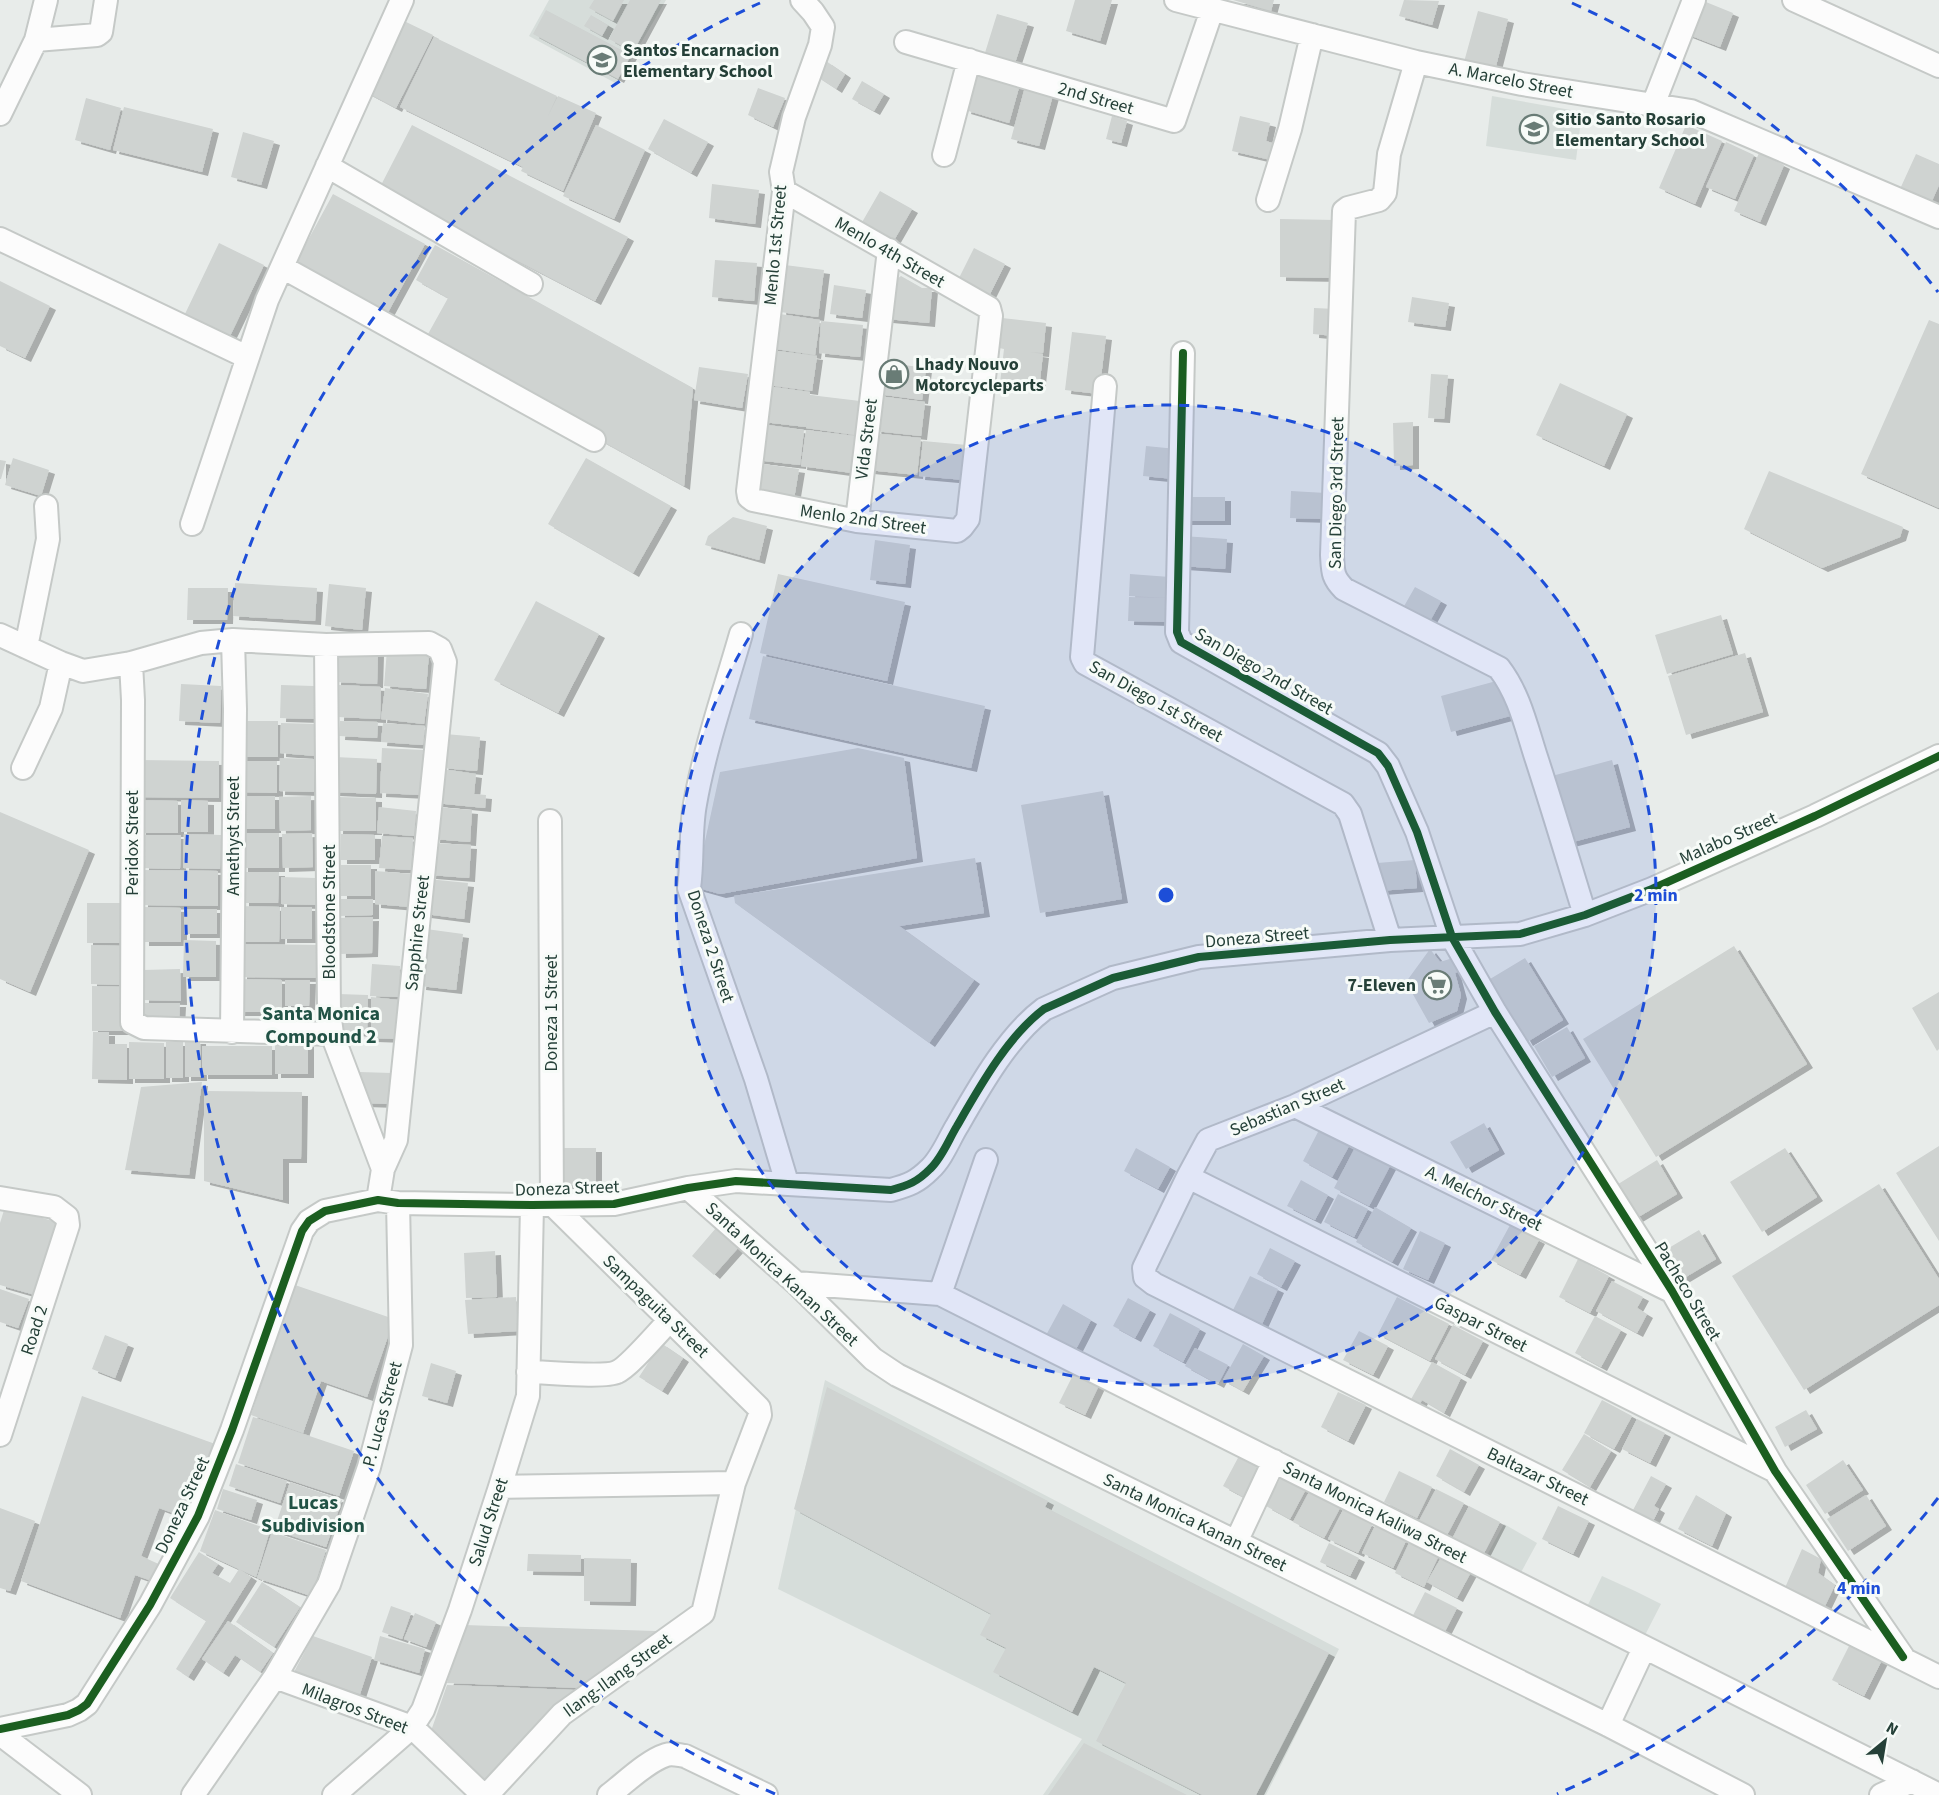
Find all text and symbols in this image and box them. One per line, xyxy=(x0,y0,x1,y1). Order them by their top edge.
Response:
place label: Santos Encarnacion Elementary School xyxy=(623,38,779,84)
school or university icon: Santos Encarnacion Elementary School xyxy=(586,44,618,76)
street label: A. Marcelo Street xyxy=(1447,56,1575,105)
street label: 2nd Street xyxy=(1055,76,1137,121)
place label: Sitio Santo Rosario Elementary School xyxy=(1555,107,1706,153)
school or university icon: Sitio Santo Rosario Elementary School xyxy=(1518,113,1550,145)
street label: Menlo 1st Street xyxy=(758,184,793,306)
street label: Menlo 4th Street xyxy=(830,211,949,294)
place label: Lhady Nouvo Motorcycleparts xyxy=(915,352,1044,398)
shop icon: Lhady Nouvo Motorcycleparts xyxy=(878,358,910,390)
street label: Vida Street xyxy=(849,397,884,481)
street label: San Diego 3rd Street xyxy=(1323,417,1350,569)
street label: Menlo 2nd Street xyxy=(798,498,928,541)
street label: San Diego 2nd Street xyxy=(1190,622,1338,721)
street label: San Diego 1st Street xyxy=(1084,654,1227,749)
street label: Amethyst Street xyxy=(221,776,246,896)
street label: Peridox Street xyxy=(120,790,145,896)
street label: Malabo Street xyxy=(1676,806,1781,871)
street label: Bloodstone Street xyxy=(317,845,342,979)
street label: Sapphire Street xyxy=(399,874,436,992)
text: 2 min xyxy=(1634,883,1678,908)
centre of rings xyxy=(1156,885,1176,905)
street label: Doneza 2 Street xyxy=(681,887,741,1006)
street label: Doneza Street xyxy=(1204,920,1310,955)
street label: Doneza 1 Street xyxy=(539,954,564,1072)
supermarket icon: 7-Eleven xyxy=(1421,969,1453,1001)
place label: 7-Eleven xyxy=(1347,973,1416,998)
district label: Santa Monica Compound 2 xyxy=(262,1000,380,1051)
street label: Sebastian Street xyxy=(1226,1072,1349,1143)
street label: A. Melchor Street xyxy=(1421,1159,1546,1238)
street label: Doneza Street xyxy=(514,1174,620,1203)
street label: Santa Monica Kanan Street xyxy=(699,1196,864,1352)
street label: Pacheco Street xyxy=(1648,1237,1727,1346)
street label: Sampaguita Street xyxy=(597,1249,714,1364)
street label: Gaspar Street xyxy=(1430,1290,1532,1359)
street label: Road 2 xyxy=(15,1302,54,1358)
street label: P. Lucas Street xyxy=(356,1359,409,1470)
street label: Baltazar Street xyxy=(1483,1441,1593,1512)
street label: Doneza Street xyxy=(149,1453,216,1558)
street label: Santa Monica Kaliwa Street xyxy=(1278,1455,1471,1570)
street label: Santa Monica Kanan Street xyxy=(1099,1467,1291,1578)
street label: Salud Street xyxy=(462,1475,515,1570)
district label: Lucas Subdivision xyxy=(261,1489,365,1540)
text: 4 min xyxy=(1837,1576,1881,1601)
street label: Ilang-Ilang Street xyxy=(558,1627,677,1723)
street label: Milagros Street xyxy=(298,1677,412,1740)
north arrow xyxy=(1855,1711,1915,1771)
text: N xyxy=(1882,1717,1902,1741)

